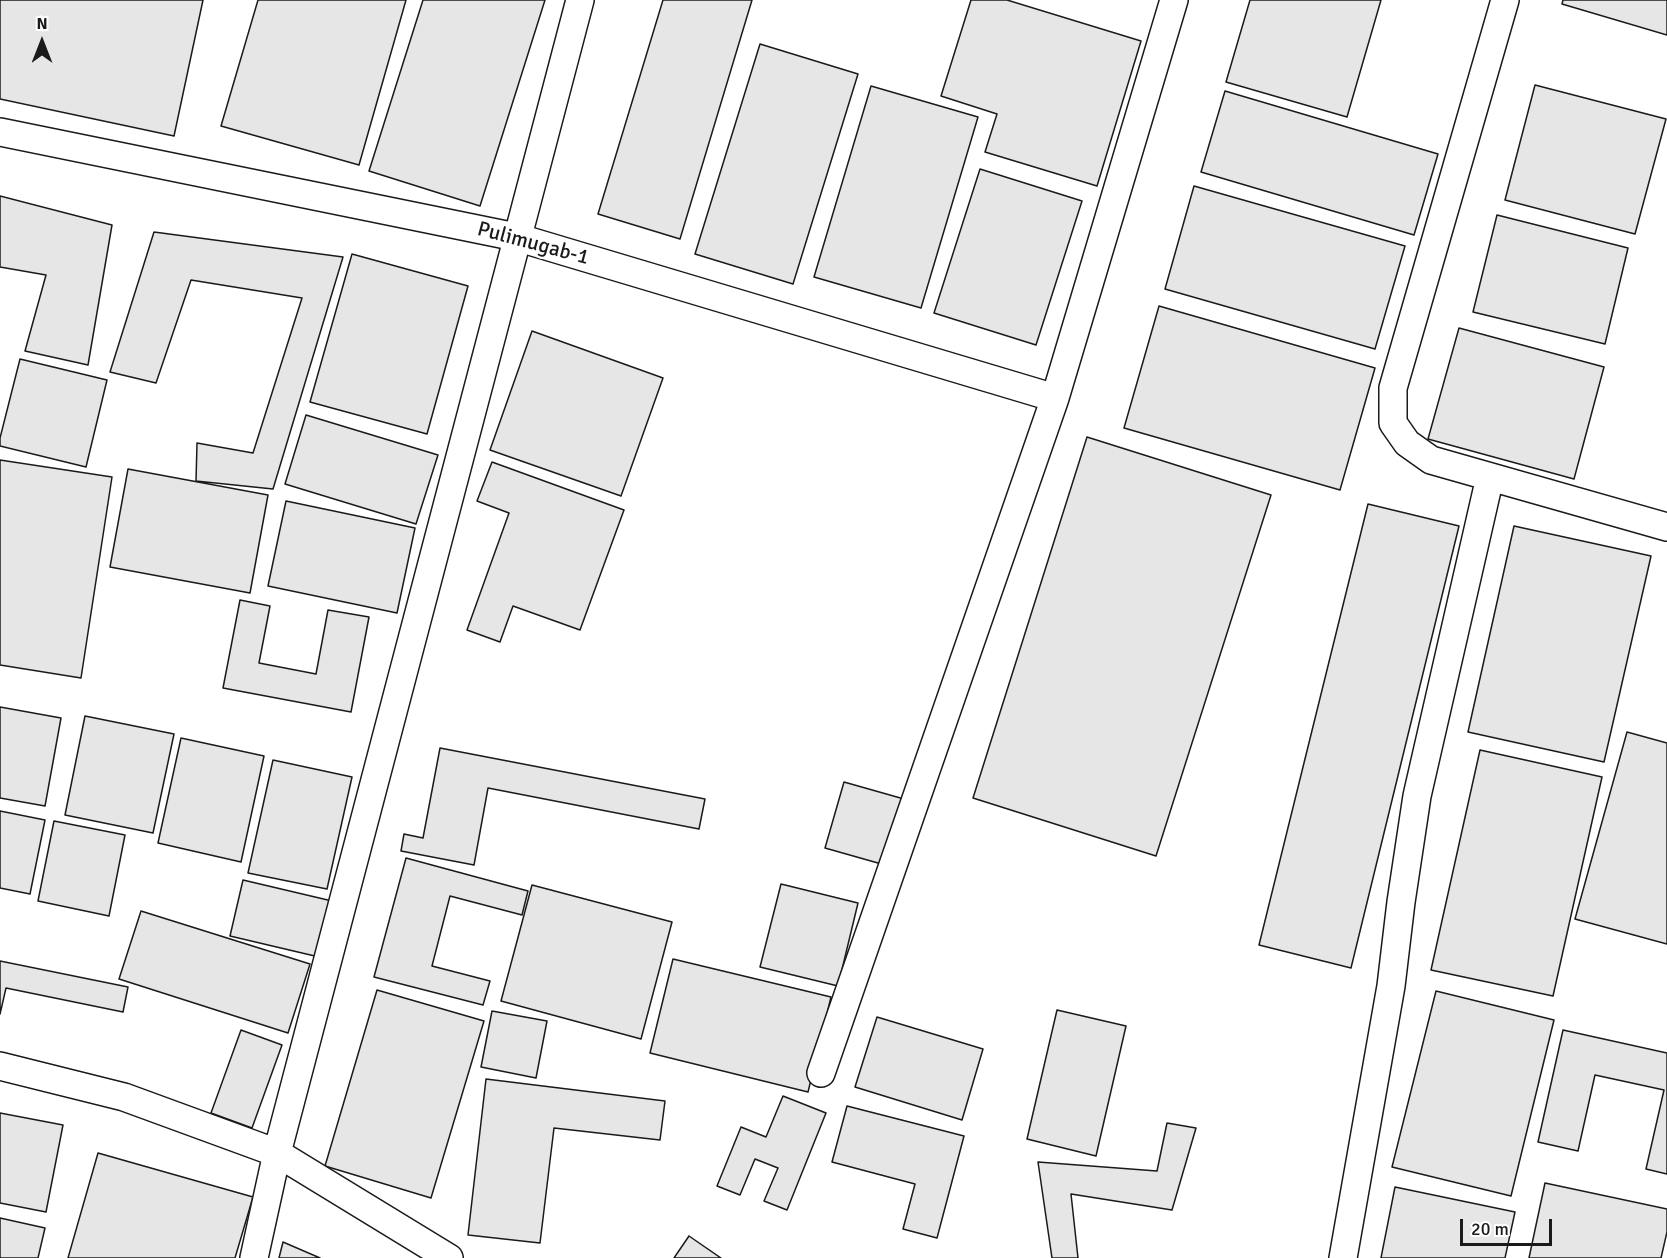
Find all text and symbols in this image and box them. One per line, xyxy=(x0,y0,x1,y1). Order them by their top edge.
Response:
north arrow xyxy=(12,12,72,72)
text: N xyxy=(36,14,48,34)
street label: Pulimugab-1 xyxy=(474,217,592,271)
scale bar xyxy=(1463,1207,1554,1245)
text: 20 m xyxy=(1471,1218,1509,1240)

